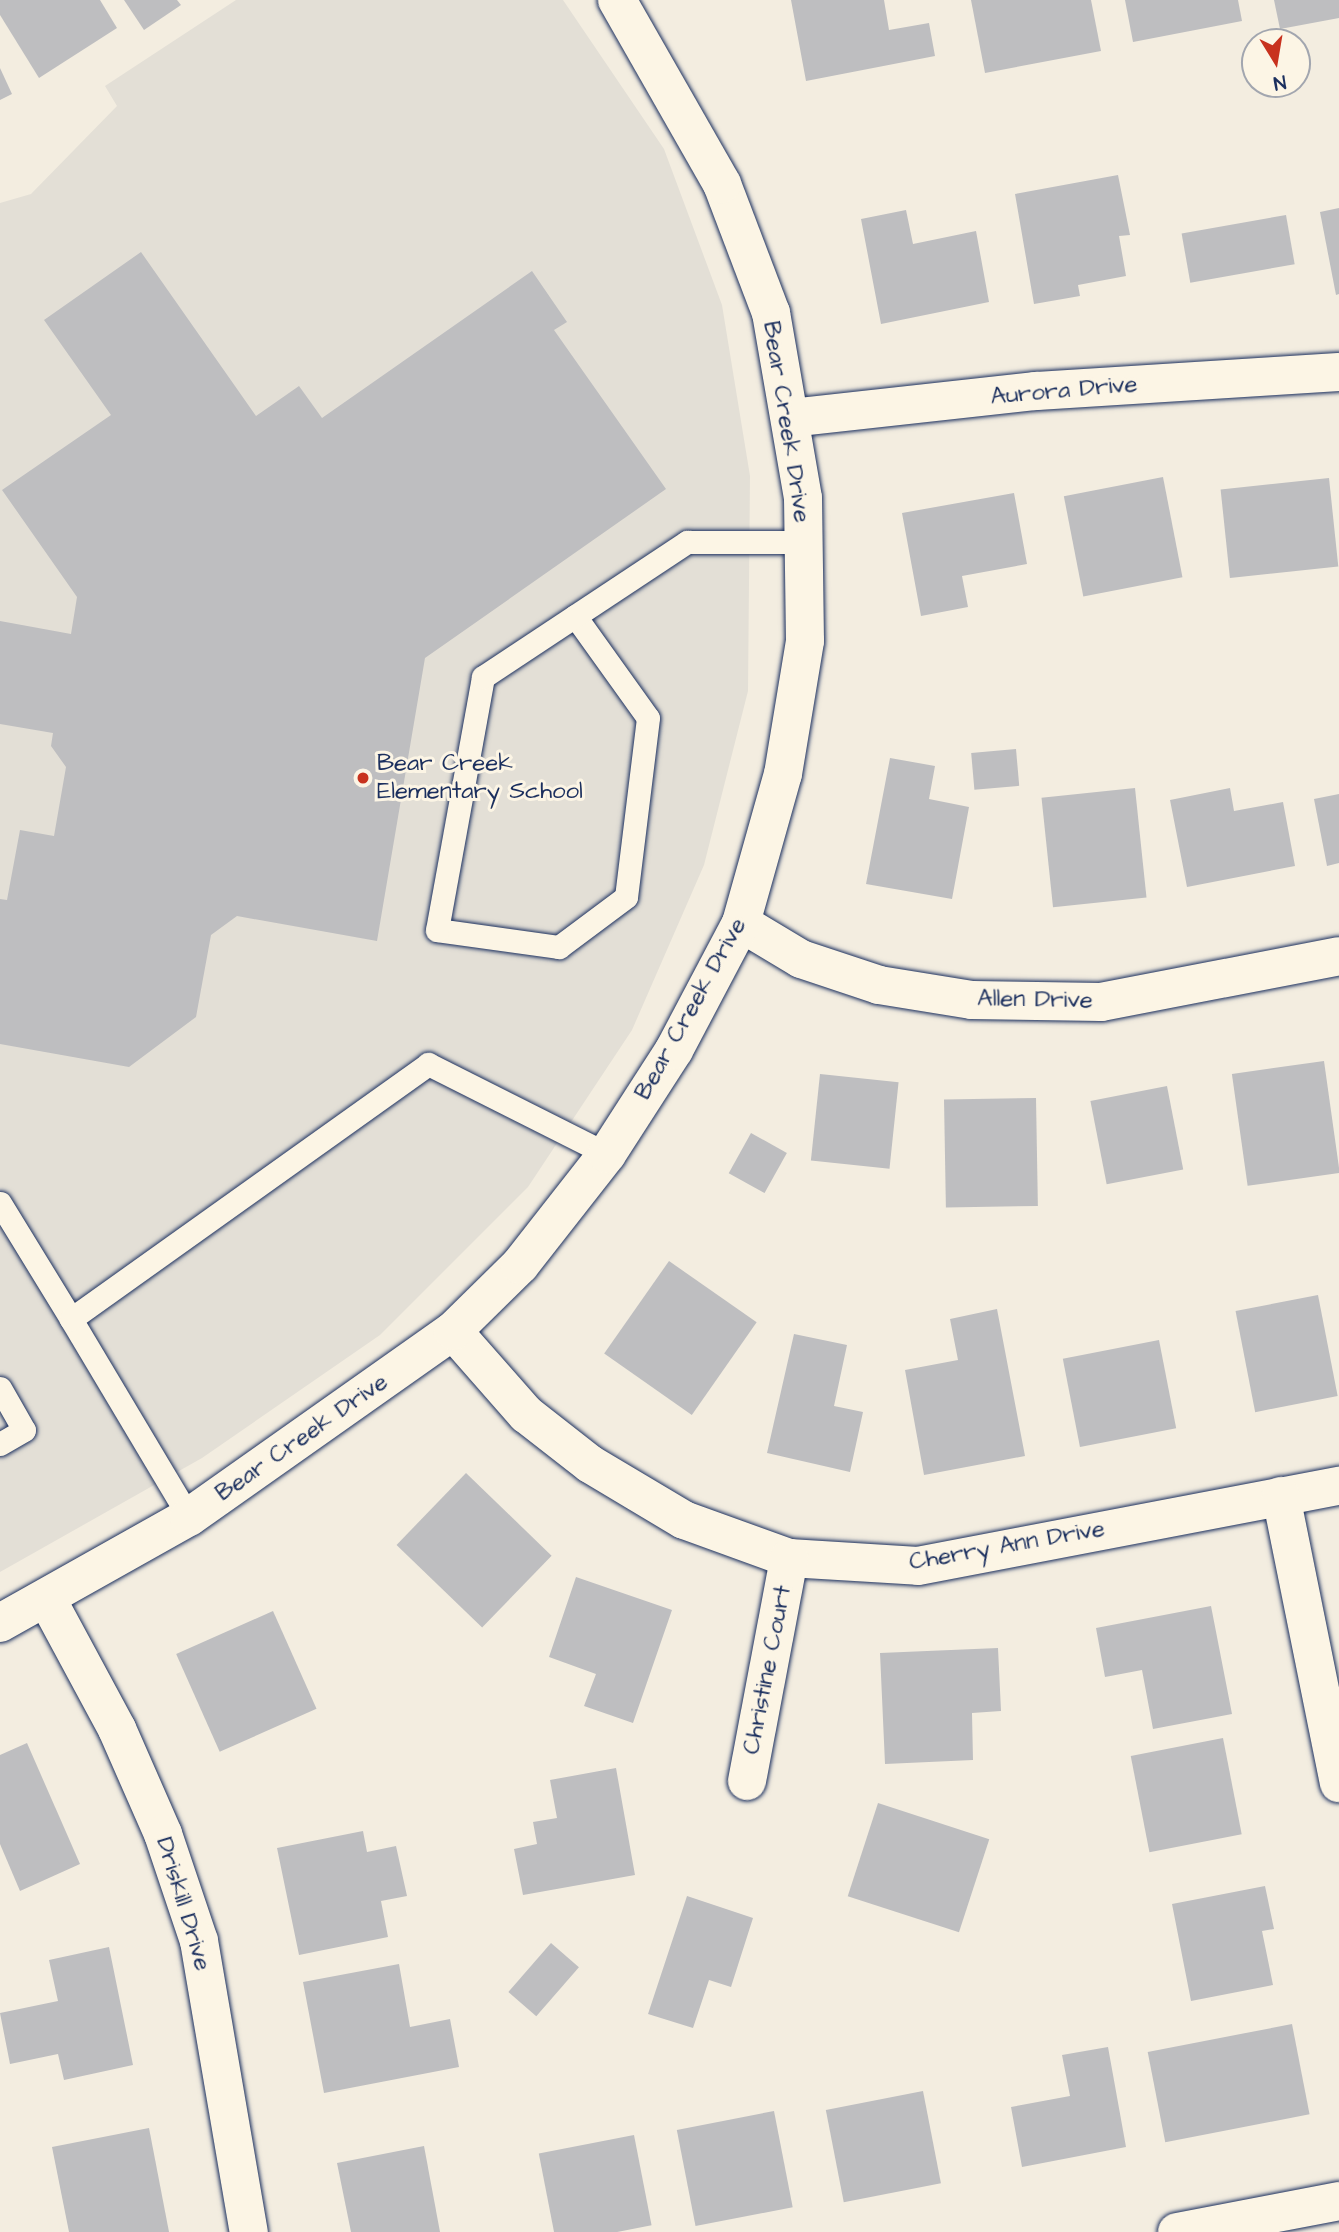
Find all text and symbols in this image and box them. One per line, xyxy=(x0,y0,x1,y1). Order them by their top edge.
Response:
north arrow xyxy=(1241,28,1311,98)
text: N xyxy=(1271,68,1288,97)
street label: Bear Creek Drive xyxy=(756,319,816,525)
street label: Aurora Drive xyxy=(989,370,1139,412)
place label: Bear Creek Elementary School xyxy=(377,750,583,806)
marker: Bear Creek Elementary School xyxy=(355,770,371,786)
street label: Bear Creek Drive xyxy=(629,913,753,1105)
street label: Allen Drive xyxy=(977,985,1093,1015)
street label: Bear Creek Drive xyxy=(210,1368,394,1508)
street label: Cherry Ann Drive xyxy=(907,1515,1107,1577)
street label: Christine Court xyxy=(738,1583,798,1757)
street label: Driskill Drive xyxy=(149,1834,217,1974)

